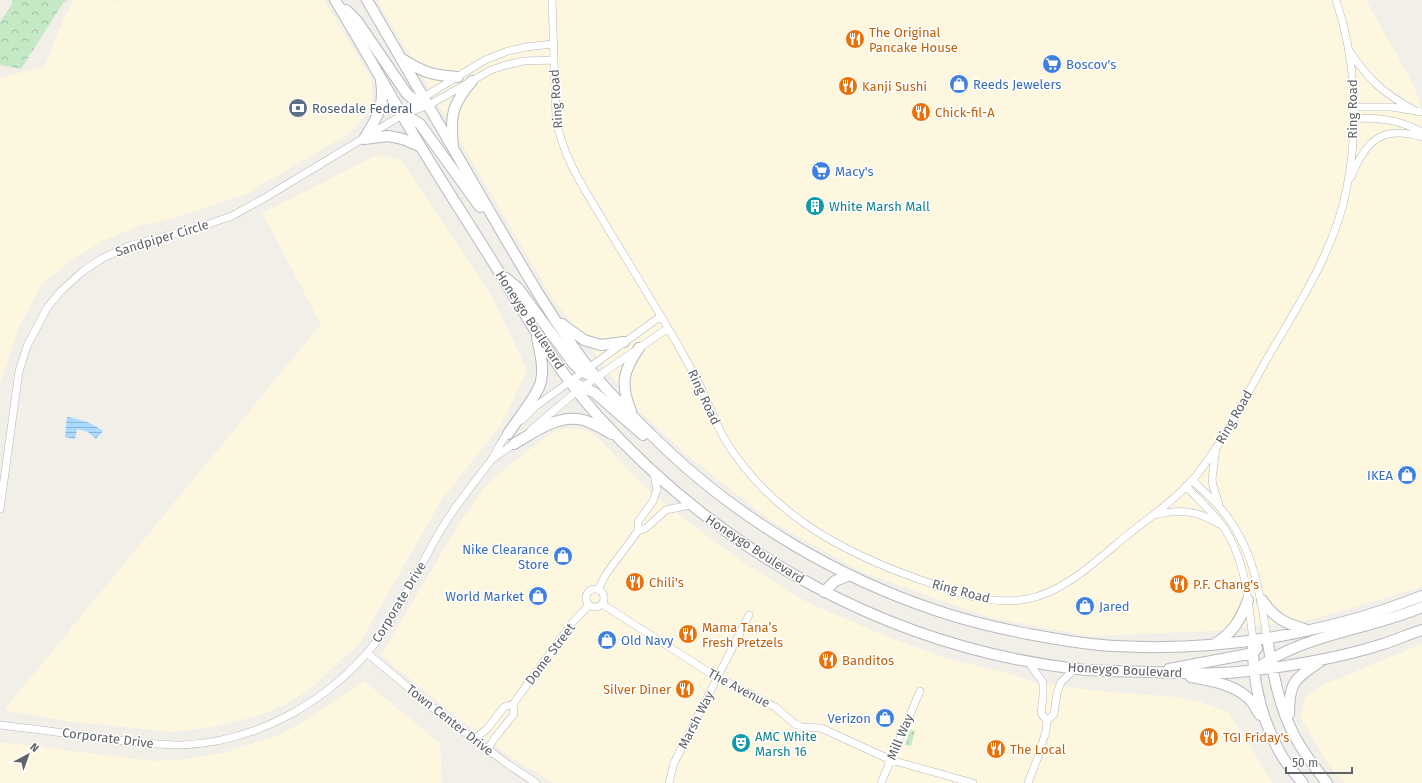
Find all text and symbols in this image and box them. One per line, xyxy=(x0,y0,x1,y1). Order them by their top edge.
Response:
place label: The Original Pancake House xyxy=(869,25,958,55)
restaurant icon: The Original Pancake House xyxy=(844,28,866,50)
supermarket icon: Boscov's xyxy=(1041,53,1063,75)
place label: Boscov's xyxy=(1066,57,1116,72)
street label: Ring Road xyxy=(546,69,566,129)
shop icon: Reeds Jewelers xyxy=(948,73,970,95)
restaurant icon: Kanji Sushi xyxy=(837,75,859,97)
place label: Reeds Jewelers xyxy=(973,77,1061,92)
place label: Kanji Sushi xyxy=(862,79,927,94)
street label: Ring Road xyxy=(1345,79,1360,139)
bank icon: Rosedale Federal xyxy=(287,97,309,119)
place label: Rosedale Federal xyxy=(312,101,413,116)
restaurant icon: Chick-fil-A xyxy=(910,101,932,123)
place label: Chick-fil-A xyxy=(935,105,995,120)
supermarket icon: Macy's xyxy=(810,160,832,182)
place label: Macy's xyxy=(835,164,874,179)
building icon: White Marsh Mall xyxy=(804,195,826,217)
place label: White Marsh Mall xyxy=(829,199,930,214)
street label: Sandpiper Circle xyxy=(114,217,210,259)
street label: Honeygo Boulevard xyxy=(493,268,567,372)
street label: Ring Road xyxy=(685,367,723,427)
street label: Ring Road xyxy=(1213,388,1255,446)
shop icon: IKEA xyxy=(1396,464,1418,486)
place label: IKEA xyxy=(1367,468,1394,483)
street label: Honeygo Boulevard xyxy=(703,512,807,586)
place label: Nike Clearance Store xyxy=(462,542,549,572)
shop icon: Nike Clearance Store xyxy=(552,545,574,567)
street label: Corporate Drive xyxy=(369,559,429,645)
restaurant icon: Chili's xyxy=(624,571,646,593)
restaurant icon: P.F. Chang's xyxy=(1168,573,1190,595)
place label: Chili's xyxy=(649,575,684,590)
street label: Ring Road xyxy=(930,576,992,606)
place label: P.F. Chang's xyxy=(1193,577,1259,592)
shop icon: World Market xyxy=(527,585,549,607)
place label: World Market xyxy=(445,589,524,604)
shop icon: Jared xyxy=(1074,595,1096,617)
place label: Jared xyxy=(1099,599,1130,614)
street label: Dome Street xyxy=(522,620,578,688)
place label: Mama Tana’s Fresh Pretzels xyxy=(702,620,783,650)
restaurant icon: Mama Tana’s Fresh Pretzels xyxy=(677,623,699,645)
shop icon: Old Navy xyxy=(596,629,618,651)
place label: Old Navy xyxy=(621,633,674,648)
restaurant icon: Banditos xyxy=(817,649,839,671)
place label: Banditos xyxy=(842,653,894,668)
street label: Honeygo Boulevard xyxy=(1067,660,1183,680)
street label: The Avenue xyxy=(705,665,773,711)
restaurant icon: Silver Diner xyxy=(674,678,696,700)
street label: Town Center Drive xyxy=(404,681,496,759)
place label: Silver Diner xyxy=(603,682,671,697)
street label: Marsh Way xyxy=(675,688,717,751)
shop icon: Verizon xyxy=(874,707,896,729)
place label: Verizon xyxy=(828,711,871,726)
street label: Mill Way xyxy=(884,711,917,762)
street label: Corporate Drive xyxy=(61,725,155,751)
restaurant icon: TGI Friday's xyxy=(1198,726,1220,748)
place label: AMC White Marsh 16 xyxy=(755,729,817,759)
place label: TGI Friday's xyxy=(1223,730,1289,745)
theatre icon: AMC White Marsh 16 xyxy=(730,732,752,754)
north arrow xyxy=(8,735,48,775)
restaurant icon: The Local xyxy=(985,738,1007,760)
text: N xyxy=(27,741,41,755)
place label: The Local xyxy=(1010,742,1066,757)
scale bar xyxy=(1286,749,1352,775)
text: 50 m xyxy=(1292,756,1318,770)

